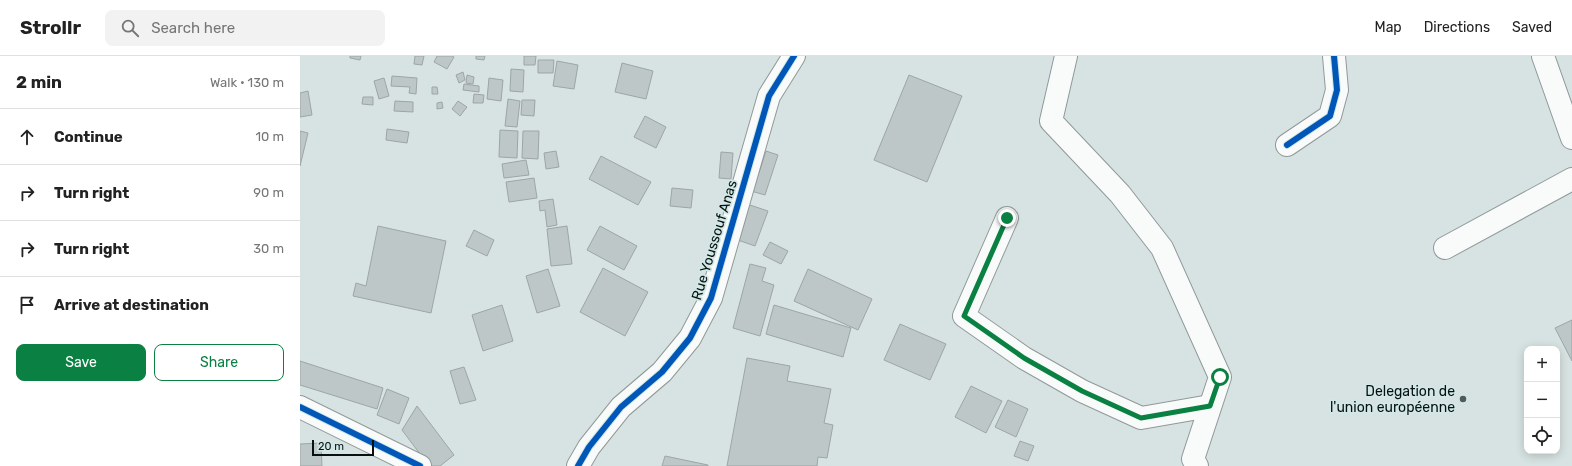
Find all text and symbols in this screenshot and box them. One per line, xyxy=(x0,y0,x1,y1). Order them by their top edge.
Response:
search box xyxy=(105,10,385,46)
text: Strollr xyxy=(20,16,81,39)
icon: search xyxy=(119,17,141,39)
text: Search here xyxy=(151,19,235,37)
text: Map xyxy=(1375,19,1402,36)
text: Directions xyxy=(1424,19,1490,36)
text: Saved xyxy=(1512,19,1552,36)
text: 2 min xyxy=(16,72,62,92)
text: Walk · 130 m xyxy=(210,75,284,90)
icon: ahead xyxy=(16,126,38,148)
text: Continue xyxy=(54,128,123,146)
text: 10 m xyxy=(255,129,284,144)
street label: Rue Youssouf Anas xyxy=(688,178,741,302)
icon: right xyxy=(16,182,38,204)
text: Turn right xyxy=(54,184,129,202)
text: 90 m xyxy=(253,185,284,200)
route end xyxy=(998,209,1016,227)
icon: right xyxy=(16,238,38,260)
text: Turn right xyxy=(54,240,129,258)
text: 30 m xyxy=(253,241,284,256)
icon: arrive xyxy=(16,294,38,316)
text: Arrive at destination xyxy=(54,296,209,314)
button: Save xyxy=(16,344,146,381)
button: Share xyxy=(154,344,284,381)
map controls xyxy=(1524,346,1560,454)
button: + xyxy=(1524,346,1560,382)
route start xyxy=(1211,368,1229,386)
button: − xyxy=(1524,382,1560,418)
place label: Delegation de l'union européenne xyxy=(1330,383,1455,416)
marker: Delegation de l'union européenne xyxy=(1458,394,1468,404)
button: locate xyxy=(1524,418,1560,454)
scale bar xyxy=(312,438,374,457)
text: 20 m xyxy=(318,440,344,453)

